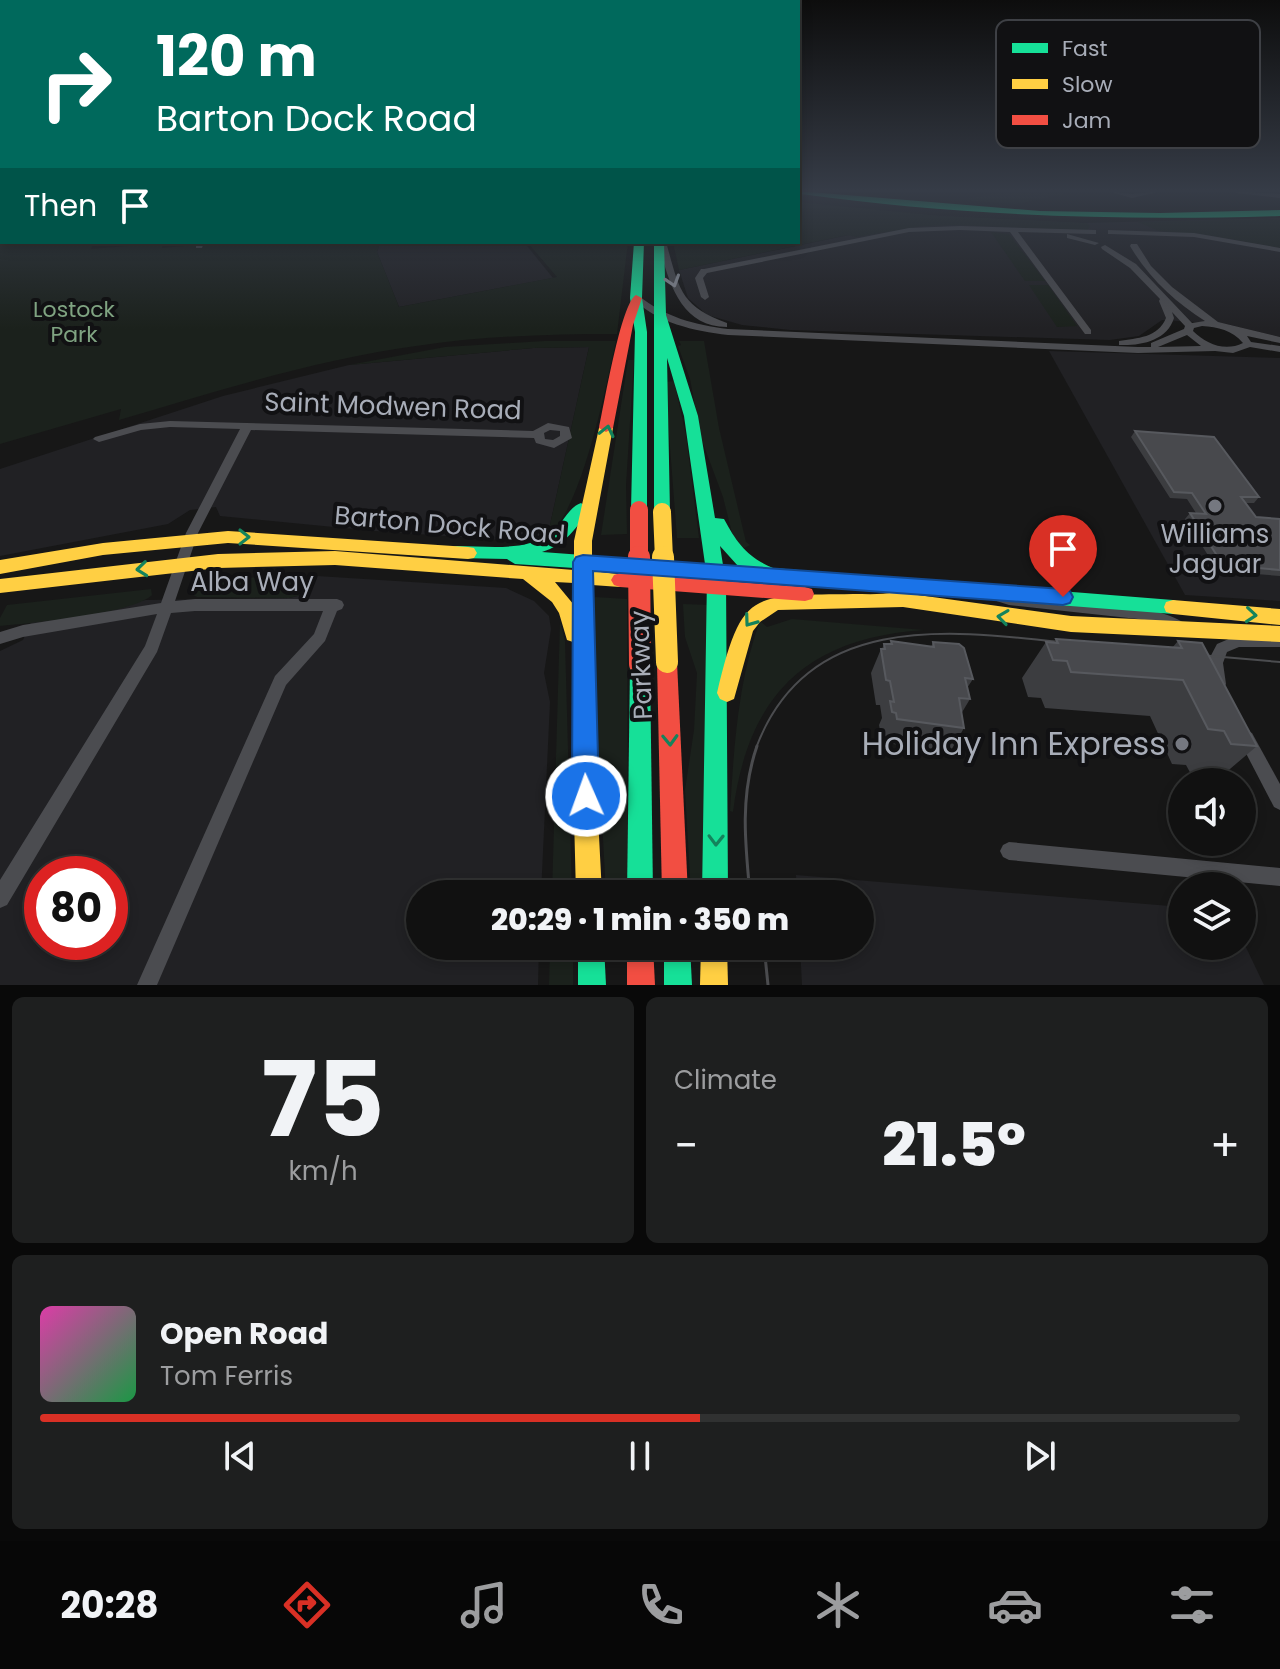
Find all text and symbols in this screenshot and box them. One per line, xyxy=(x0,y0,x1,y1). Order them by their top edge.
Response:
text: 120 m xyxy=(156,17,317,96)
legend xyxy=(996,20,1260,148)
icon: right xyxy=(24,32,128,136)
text: Fast xyxy=(1062,33,1107,64)
text: Slow xyxy=(1062,69,1112,100)
text: Barton Dock Road xyxy=(156,93,477,144)
text: Jam xyxy=(1062,105,1111,136)
text: Then xyxy=(24,184,97,227)
icon: arrive xyxy=(113,184,157,228)
one-way arrow xyxy=(663,274,679,288)
park label: Lostock Park xyxy=(33,294,116,350)
street label: Saint Modwen Road xyxy=(264,384,522,428)
one-way arrow xyxy=(598,425,615,438)
street label: Barton Dock Road xyxy=(333,497,567,553)
marker: Williams Jaguar xyxy=(1206,497,1224,515)
pin xyxy=(1029,515,1097,597)
place label: Williams Jaguar xyxy=(1161,516,1269,582)
icon: arrive xyxy=(1041,527,1085,571)
one-way arrow xyxy=(238,528,251,546)
one-way arrow xyxy=(135,561,148,578)
street label: Alba Way xyxy=(190,564,314,600)
one-way arrow xyxy=(1245,606,1258,623)
street label: Parkway xyxy=(621,609,661,720)
one-way arrow xyxy=(996,609,1010,626)
one-way arrow xyxy=(745,612,760,627)
place label: Holiday Inn Express xyxy=(862,721,1166,766)
one-way arrow xyxy=(661,734,678,747)
marker: Holiday Inn Express xyxy=(1173,735,1191,753)
position arrow xyxy=(544,754,628,838)
map controls xyxy=(1168,768,1256,960)
button: sound xyxy=(1168,768,1256,856)
one-way arrow xyxy=(707,834,725,847)
speed limit sign: 80 xyxy=(24,856,128,960)
button: layers xyxy=(1168,872,1256,960)
text: 20:29 · 1 min · 350 m xyxy=(491,898,789,941)
text: 75 xyxy=(261,1027,385,1172)
text: Climate xyxy=(674,1062,777,1098)
text: 21.5° xyxy=(882,1103,1026,1187)
text: − xyxy=(674,1115,698,1176)
text: + xyxy=(1210,1115,1240,1176)
text: km/h xyxy=(288,1153,358,1189)
text: Open Road xyxy=(160,1312,328,1355)
text: Tom Ferris xyxy=(160,1358,293,1394)
icon: previous xyxy=(218,1434,262,1478)
icon: pause xyxy=(618,1434,662,1478)
icon: next xyxy=(1018,1434,1062,1478)
icon: directions xyxy=(279,1577,335,1633)
icon: music xyxy=(456,1577,512,1633)
icon: phone xyxy=(633,1577,689,1633)
icon: climate xyxy=(810,1577,866,1633)
icon: car xyxy=(987,1577,1043,1633)
icon: filters xyxy=(1164,1577,1220,1633)
text: 20:28 xyxy=(60,1580,159,1631)

